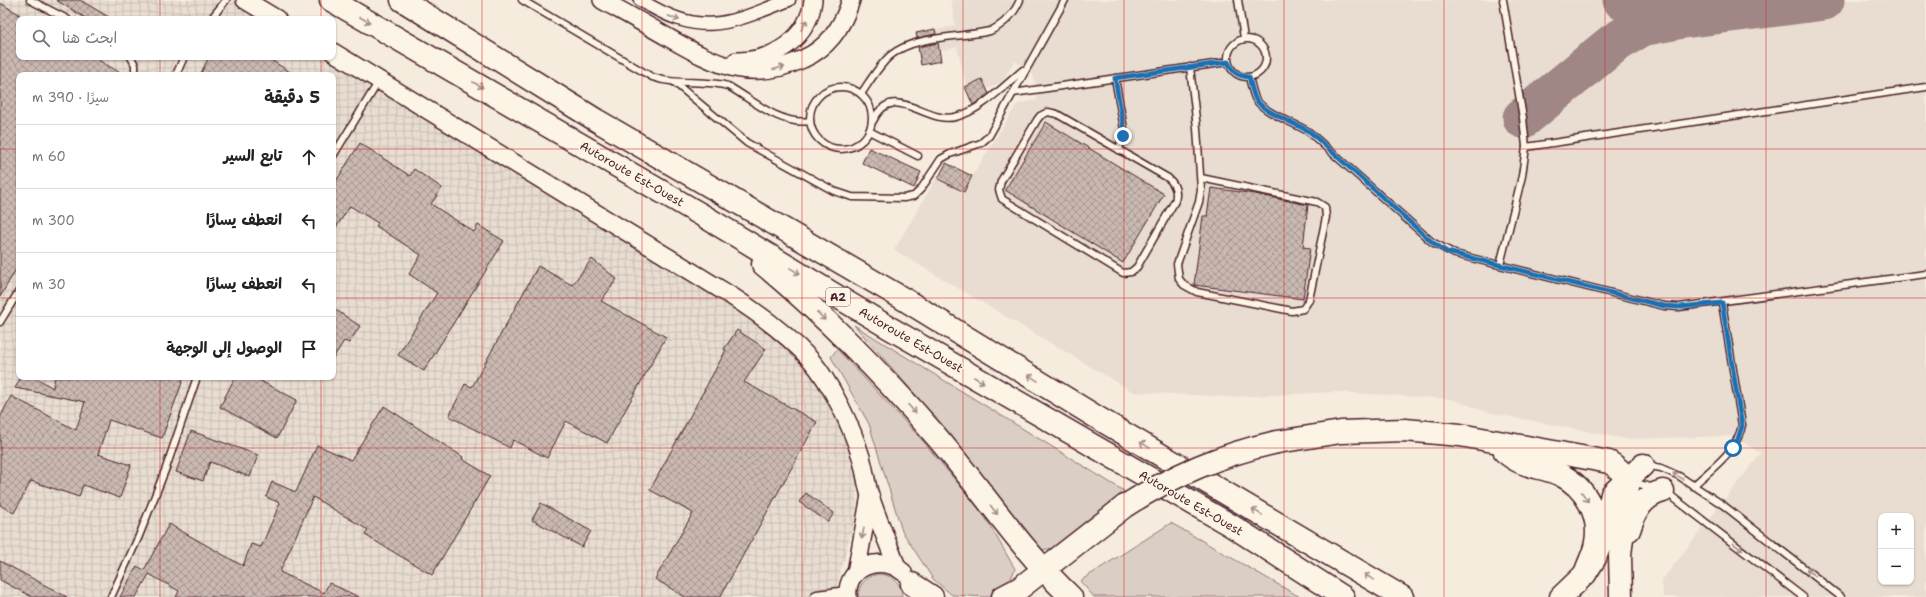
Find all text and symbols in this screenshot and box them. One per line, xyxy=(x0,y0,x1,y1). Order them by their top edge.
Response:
one-way arrow xyxy=(668,14,680,22)
search box xyxy=(16,16,336,60)
one-way arrow xyxy=(359,16,371,24)
one-way arrow xyxy=(800,19,808,31)
icon: search xyxy=(30,27,52,49)
text: ابحث هنا xyxy=(62,28,117,48)
one-way arrow xyxy=(773,64,786,71)
one-way arrow xyxy=(472,81,484,89)
text: 5 دقيقة xyxy=(264,86,320,108)
text: سيرًا · 390 m xyxy=(32,89,109,106)
route end xyxy=(1114,127,1132,145)
street label: Autoroute Est-Ouest xyxy=(577,138,687,210)
text: تابع السير xyxy=(223,146,282,166)
icon: ahead xyxy=(298,146,320,168)
text: 60 m xyxy=(32,148,66,165)
text: انعطف يسارًا xyxy=(206,210,282,230)
icon: left xyxy=(298,210,320,232)
text: 300 m xyxy=(32,212,75,229)
one-way arrow xyxy=(789,267,801,275)
text: انعطف يسارًا xyxy=(206,274,282,294)
icon: left xyxy=(298,274,320,296)
text: 30 m xyxy=(32,276,66,293)
road number: A2 xyxy=(826,288,850,306)
street label: Autoroute Est-Ouest xyxy=(856,304,966,376)
one-way arrow xyxy=(816,311,826,321)
text: الوصول إلى الوجهة xyxy=(166,338,282,358)
icon: arrive xyxy=(298,338,320,360)
one-way arrow xyxy=(1028,374,1039,383)
one-way arrow xyxy=(973,376,985,384)
one-way arrow xyxy=(907,404,916,414)
route start xyxy=(1724,439,1742,457)
one-way arrow xyxy=(1139,441,1151,449)
street label: Autoroute Est-Ouest xyxy=(1136,467,1246,539)
one-way arrow xyxy=(1672,471,1684,479)
one-way arrow xyxy=(1581,491,1589,502)
one-way arrow xyxy=(990,505,998,516)
one-way arrow xyxy=(1251,507,1263,515)
map controls xyxy=(1878,513,1914,585)
button: + xyxy=(1878,513,1914,549)
one-way arrow xyxy=(859,526,867,539)
one-way arrow xyxy=(1733,543,1744,551)
button: − xyxy=(1878,549,1914,585)
one-way arrow xyxy=(1805,569,1816,577)
one-way arrow xyxy=(1363,573,1375,581)

